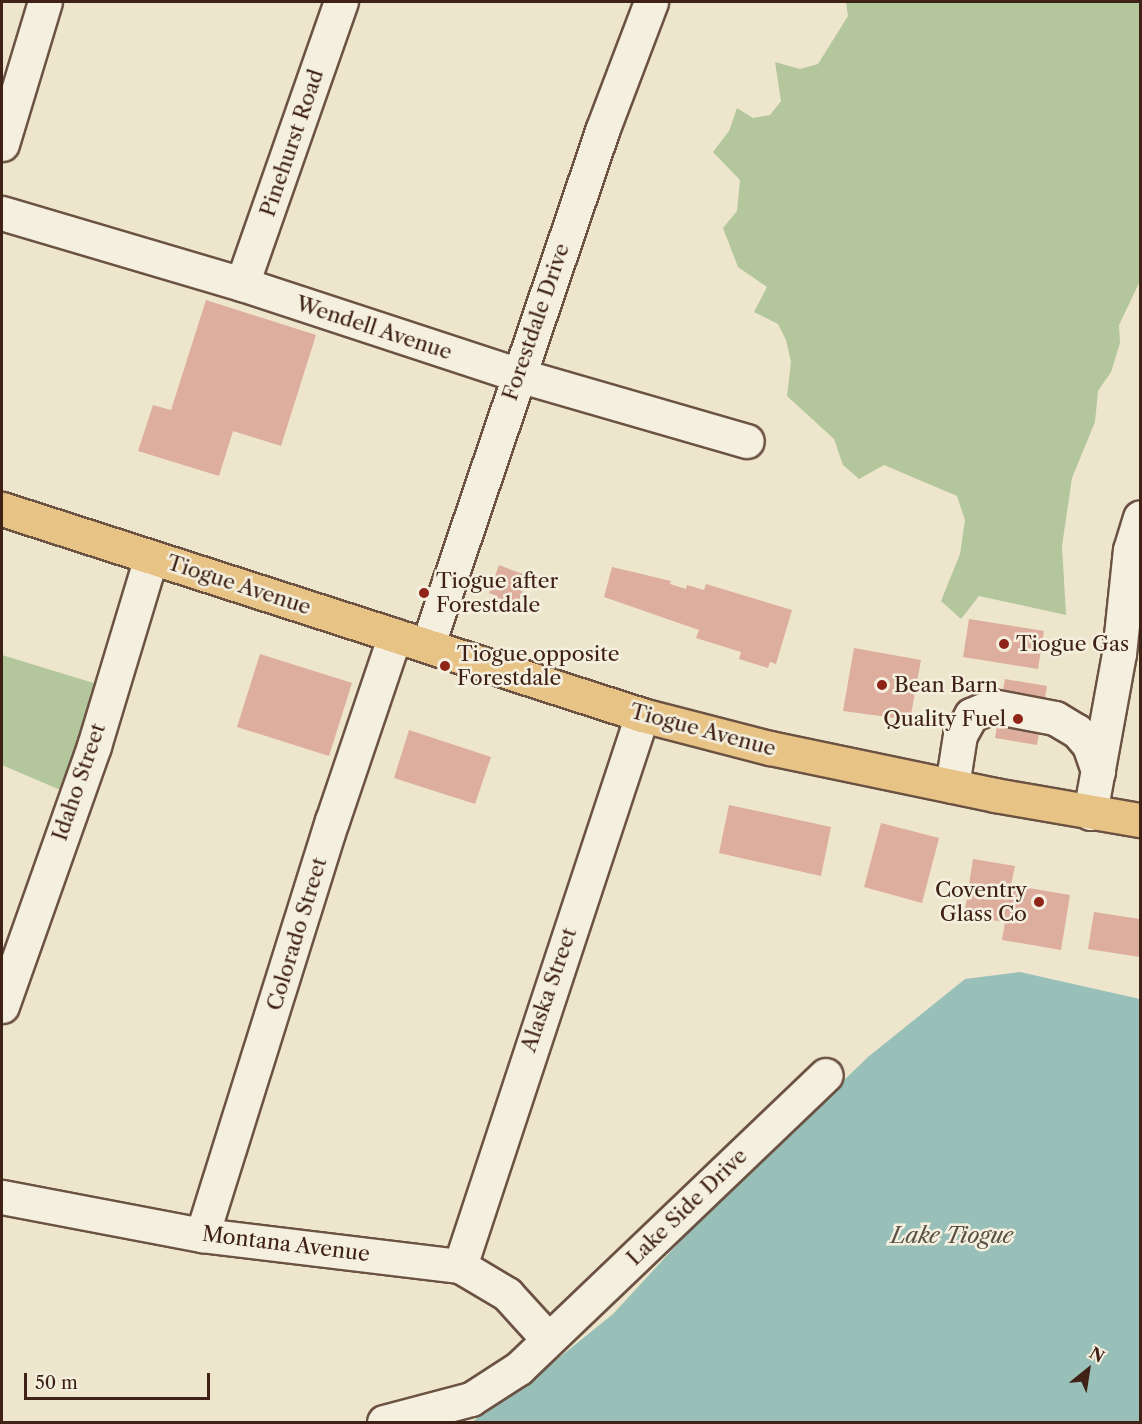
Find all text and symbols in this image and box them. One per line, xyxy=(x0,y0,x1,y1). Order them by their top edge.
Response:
street label: Pinehurst Road xyxy=(255,66,329,220)
street label: Forestdale Drive xyxy=(497,240,575,404)
street label: Wendell Avenue xyxy=(292,291,456,365)
street label: Tiogue Avenue xyxy=(163,550,315,620)
place label: Tiogue after Forestdale xyxy=(436,568,558,618)
marker: Tiogue after Forestdale xyxy=(417,586,431,600)
place label: Tiogue Gas xyxy=(1016,631,1129,657)
marker: Tiogue Gas xyxy=(997,637,1011,651)
place label: Tiogue opposite Forestdale xyxy=(457,641,619,691)
marker: Tiogue opposite Forestdale xyxy=(438,659,452,673)
place label: Bean Barn xyxy=(894,672,998,698)
marker: Bean Barn xyxy=(875,678,889,692)
street label: Tiogue Avenue xyxy=(627,698,779,762)
place label: Quality Fuel xyxy=(883,706,1006,732)
marker: Quality Fuel xyxy=(1011,712,1025,726)
street label: Idaho Street xyxy=(47,720,111,844)
street label: Colorado Street xyxy=(262,854,332,1014)
place label: Coventry Glass Co xyxy=(935,877,1027,927)
marker: Coventry Glass Co xyxy=(1032,895,1046,909)
street label: Alaska Street xyxy=(516,924,582,1056)
street label: Lake Side Drive xyxy=(622,1143,752,1271)
street label: Montana Avenue xyxy=(200,1221,372,1267)
water label: Lake Tiogue xyxy=(891,1223,1013,1249)
north arrow xyxy=(1058,1340,1118,1400)
text: N xyxy=(1086,1342,1108,1367)
scale bar xyxy=(27,1361,213,1399)
text: 50 m xyxy=(35,1372,78,1394)

